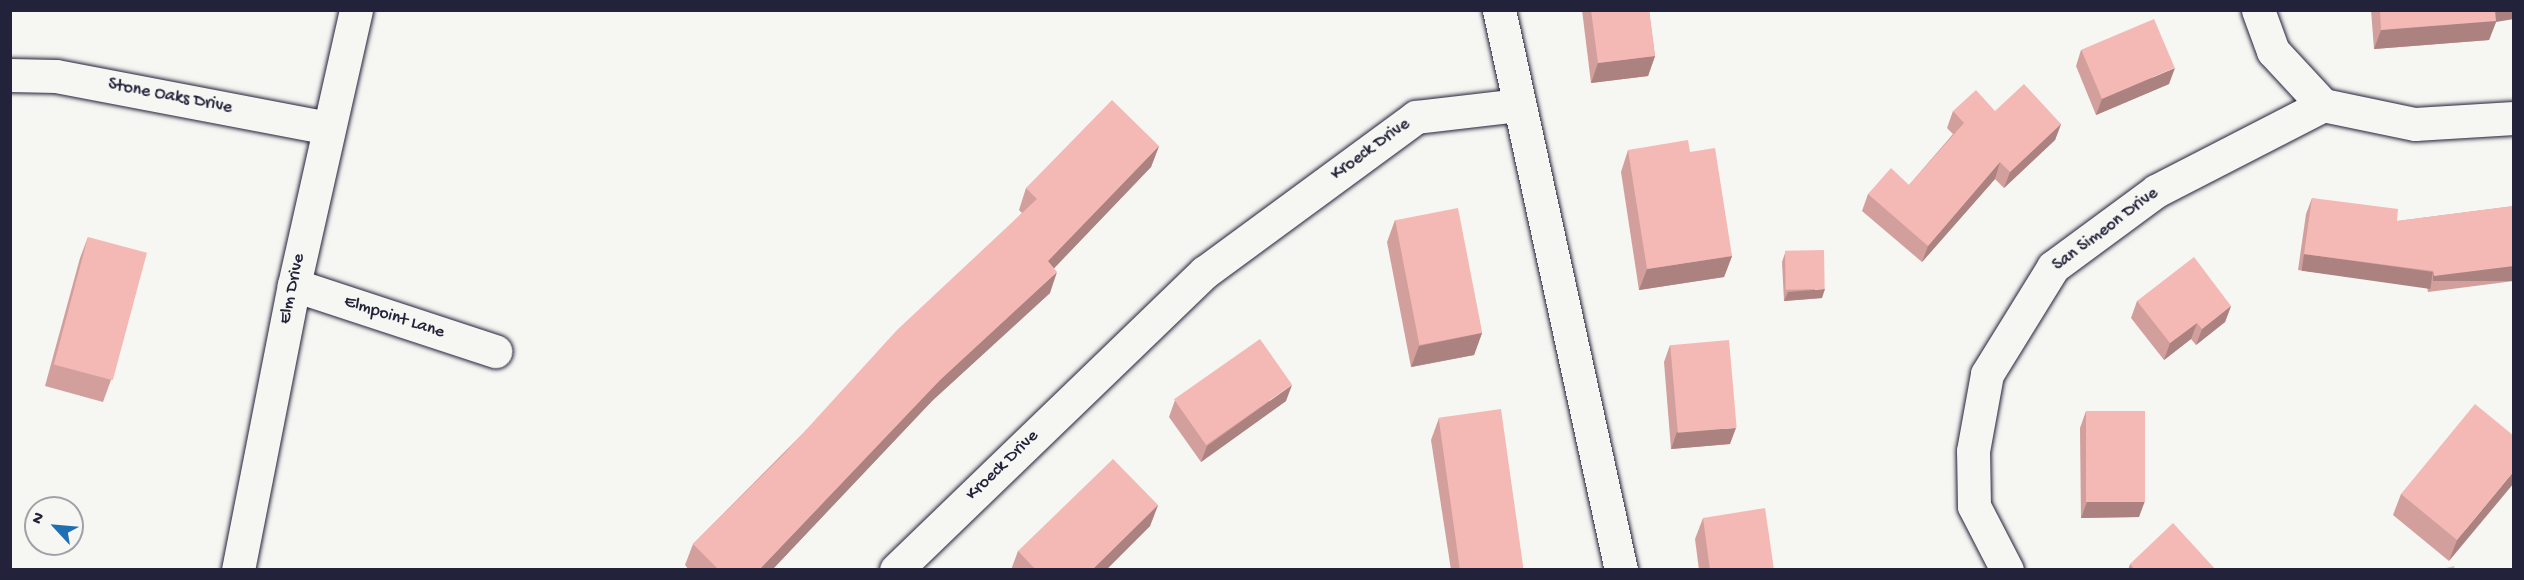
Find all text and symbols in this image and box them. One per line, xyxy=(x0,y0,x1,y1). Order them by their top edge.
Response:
street label: Stone Oaks Drive xyxy=(106,74,234,120)
street label: Kroeck Drive xyxy=(1327,114,1415,186)
street label: San Simeon Drive xyxy=(2049,183,2163,277)
street label: Elm Drive xyxy=(275,252,311,326)
street label: Elmpoint Lane xyxy=(341,292,447,344)
street label: Kroeck Drive xyxy=(962,426,1044,506)
north arrow xyxy=(24,496,84,556)
text: N xyxy=(28,510,50,528)

